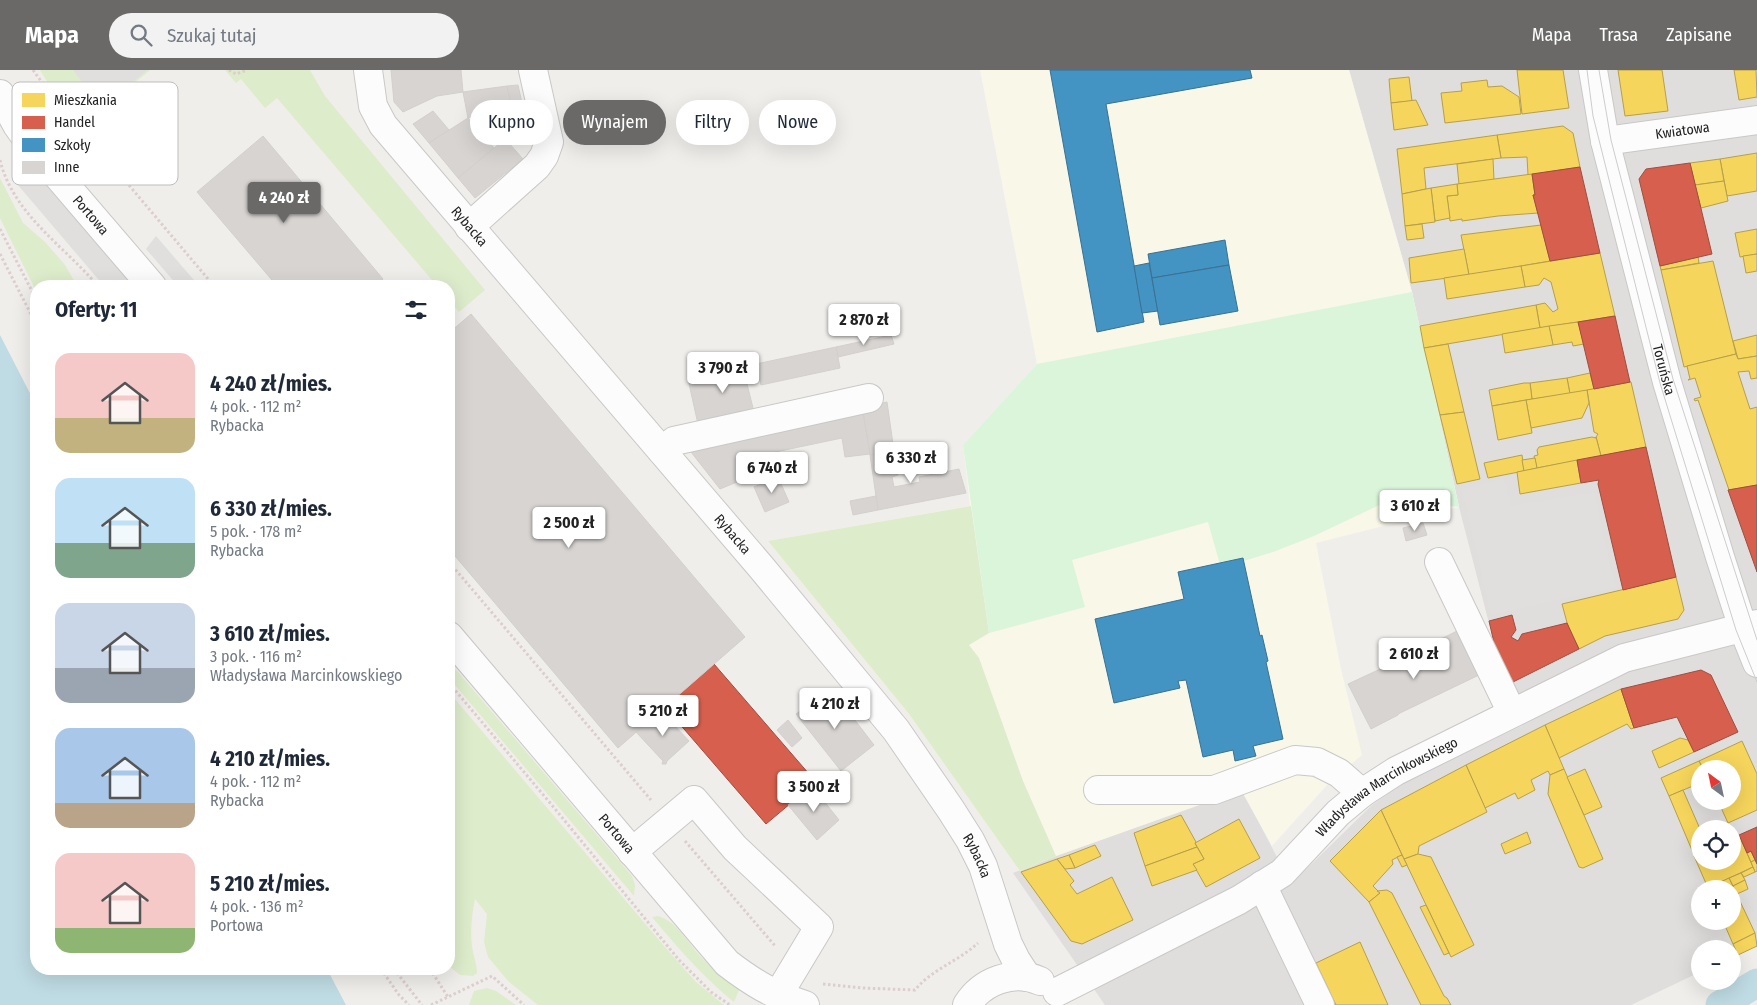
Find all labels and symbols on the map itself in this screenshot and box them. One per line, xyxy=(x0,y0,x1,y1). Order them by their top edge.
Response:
legend xyxy=(12,82,178,185)
text: Mieszkania xyxy=(54,92,117,109)
text: Handel xyxy=(54,114,95,131)
street label: Kwiatowa xyxy=(1654,118,1711,142)
text: Szkoły xyxy=(54,137,91,154)
text: Inne xyxy=(54,159,79,176)
pin: 4 240 zł xyxy=(232,182,336,224)
street label: Portowa xyxy=(69,192,113,238)
street label: Rybacka xyxy=(448,203,491,250)
pin: 2 870 zł xyxy=(812,304,916,346)
street label: Toruńska xyxy=(1649,342,1679,397)
pin: 3 790 zł xyxy=(671,352,775,394)
pin: 6 330 zł xyxy=(859,442,963,484)
pin: 6 740 zł xyxy=(720,452,824,494)
pin: 3 610 zł xyxy=(1363,490,1467,532)
pin: 2 500 zł xyxy=(517,506,621,549)
street label: Rybacka xyxy=(711,511,755,558)
pin: 2 610 zł xyxy=(1362,638,1466,680)
pin: 4 210 zł xyxy=(783,688,887,730)
pin: 5 210 zł xyxy=(611,694,715,737)
street label: Władysława Marcinkowskiego xyxy=(1312,733,1461,840)
north arrow xyxy=(1691,760,1741,810)
pin: 3 500 zł xyxy=(762,770,866,813)
street label: Portowa xyxy=(595,810,638,857)
street label: Rybacka xyxy=(959,830,995,880)

